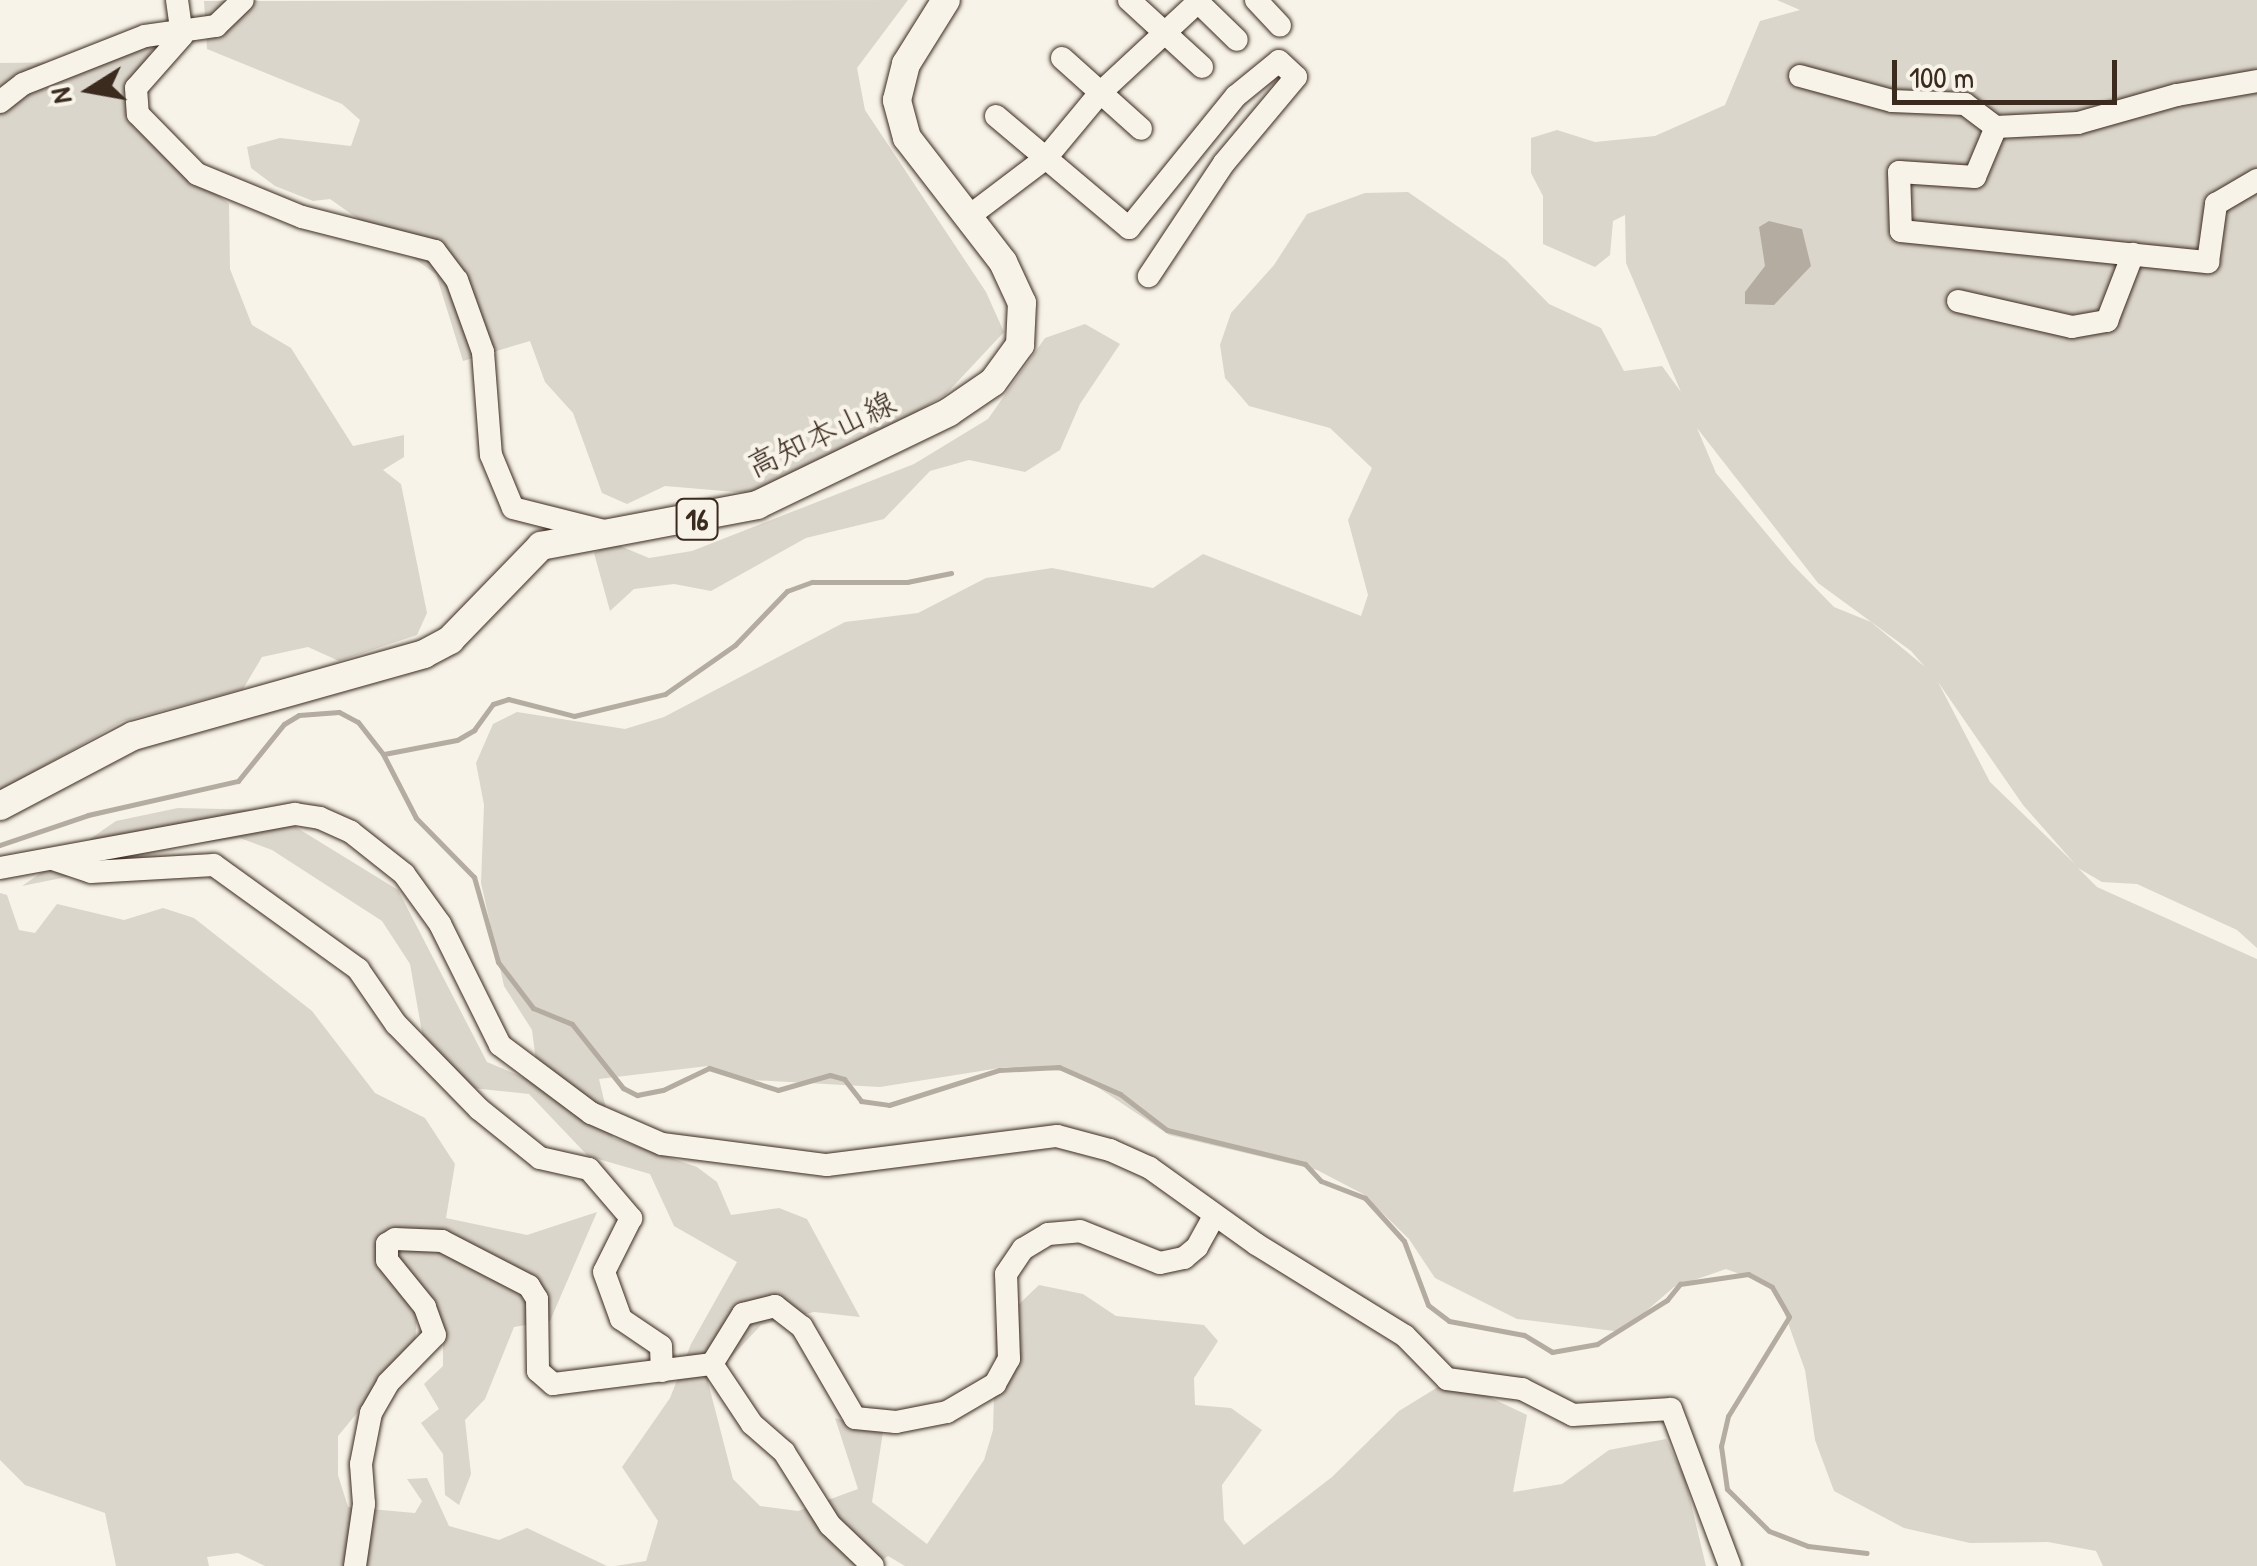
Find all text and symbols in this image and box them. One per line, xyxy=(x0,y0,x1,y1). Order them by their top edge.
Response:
north arrow xyxy=(40,40,140,140)
scale bar xyxy=(1897,40,2122,102)
text: 100 m xyxy=(1909,57,1974,97)
text: N xyxy=(40,85,81,107)
street label: 高知本山線 xyxy=(740,383,902,485)
road number: 16 xyxy=(674,494,720,544)

